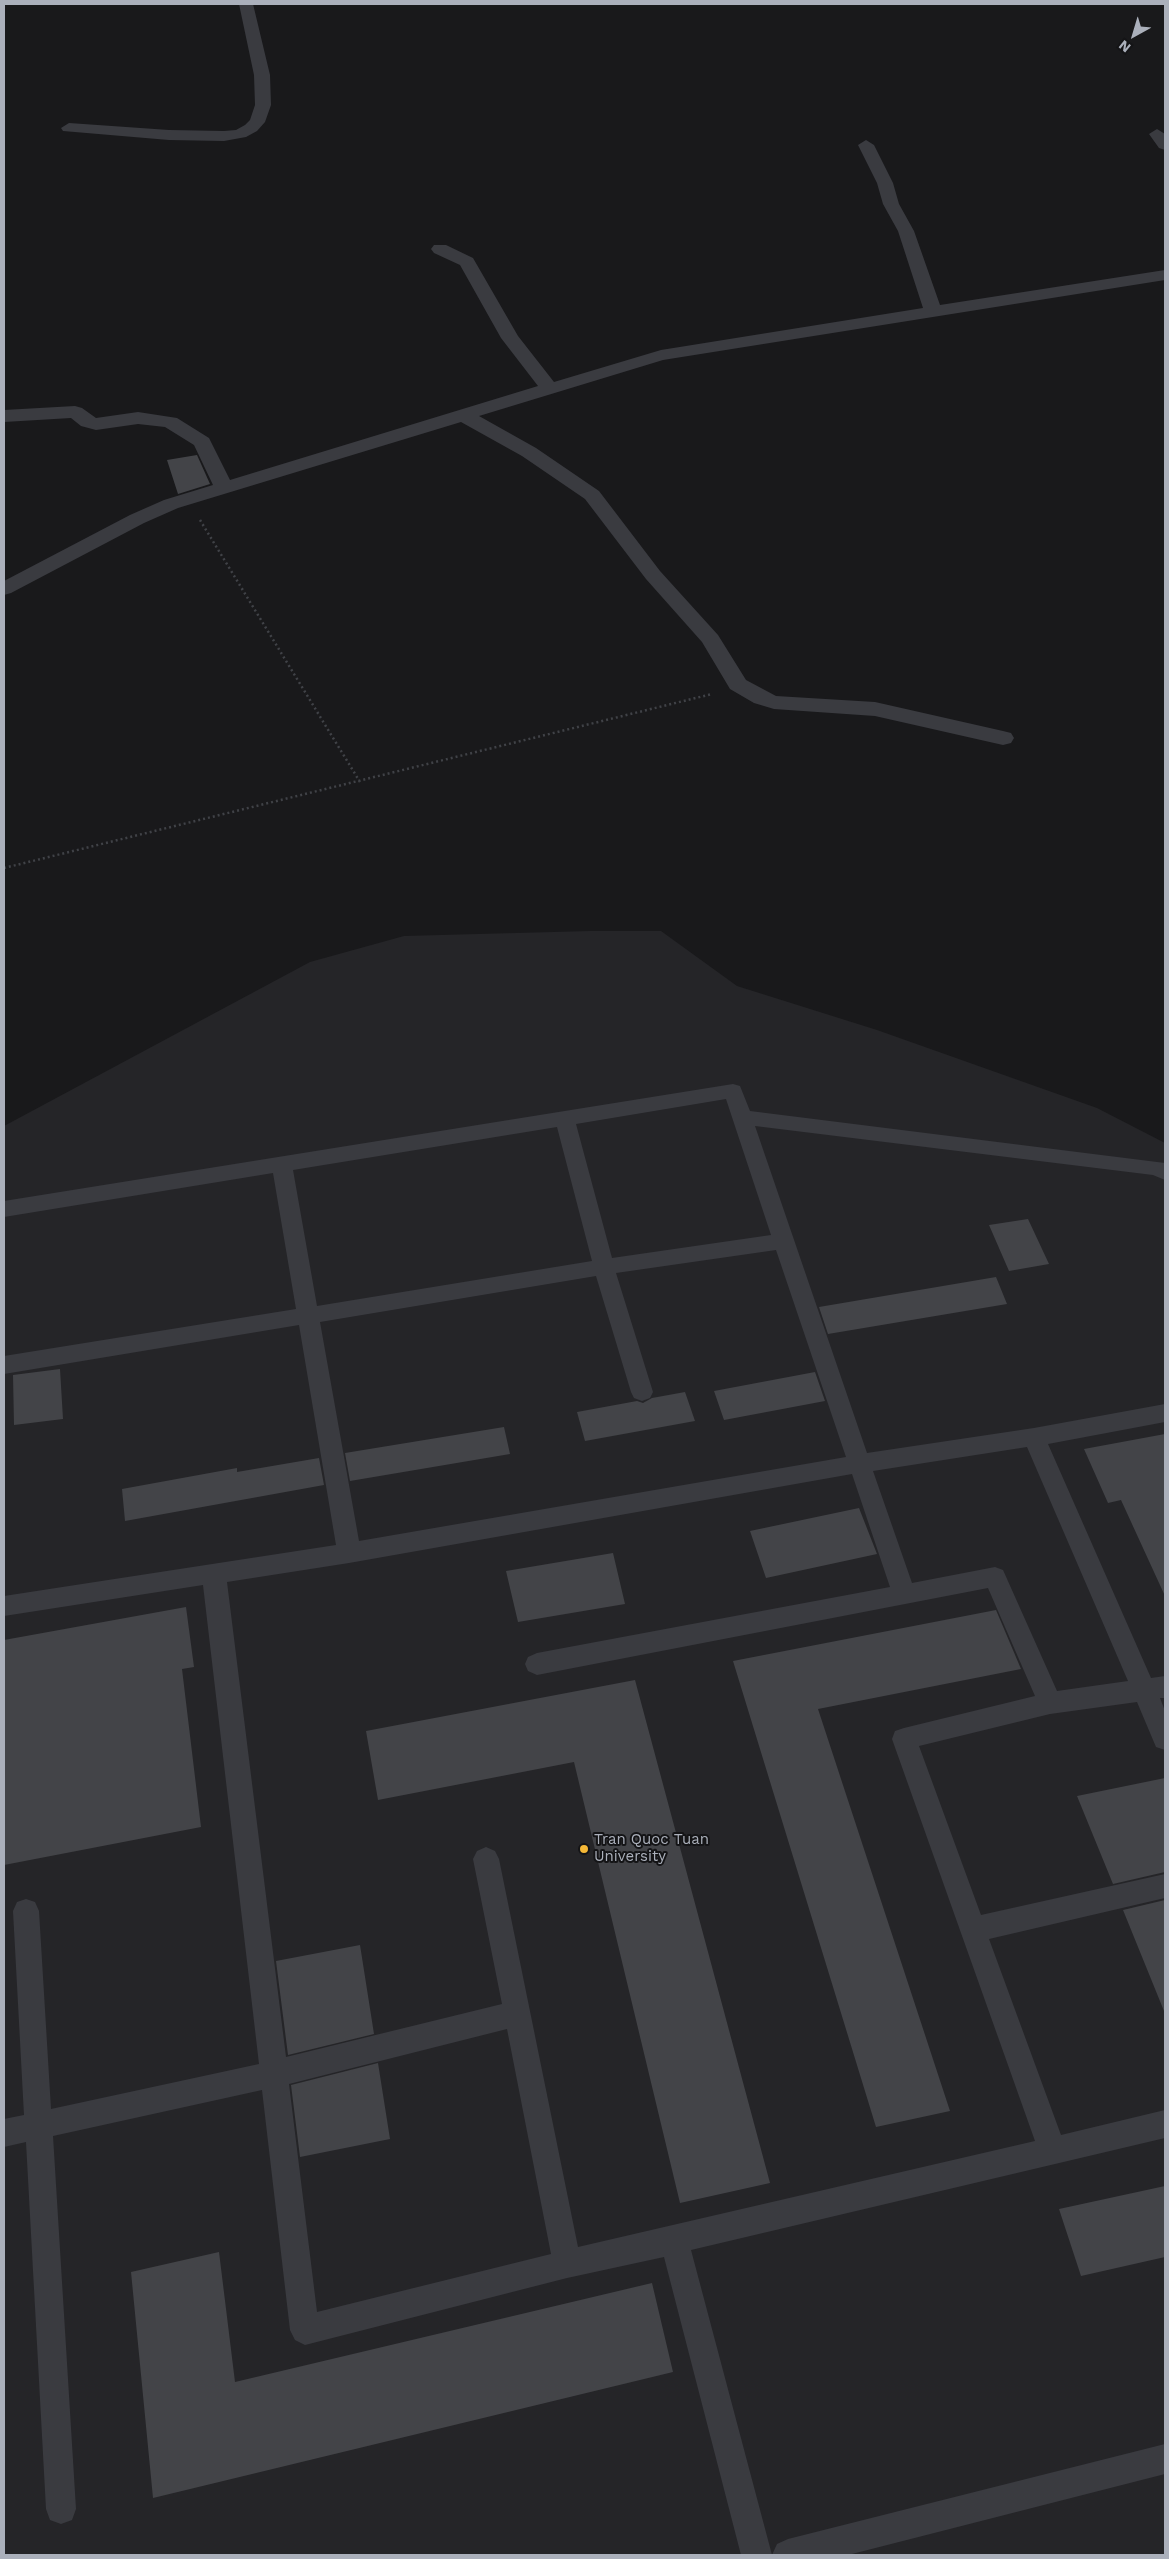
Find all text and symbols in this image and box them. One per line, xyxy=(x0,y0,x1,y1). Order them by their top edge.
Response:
north arrow xyxy=(1109,10,1159,60)
text: N xyxy=(1115,37,1134,56)
place label: Tran Quoc Tuan University xyxy=(594,1831,709,1866)
marker: Tran Quoc Tuan University xyxy=(578,1843,590,1855)

